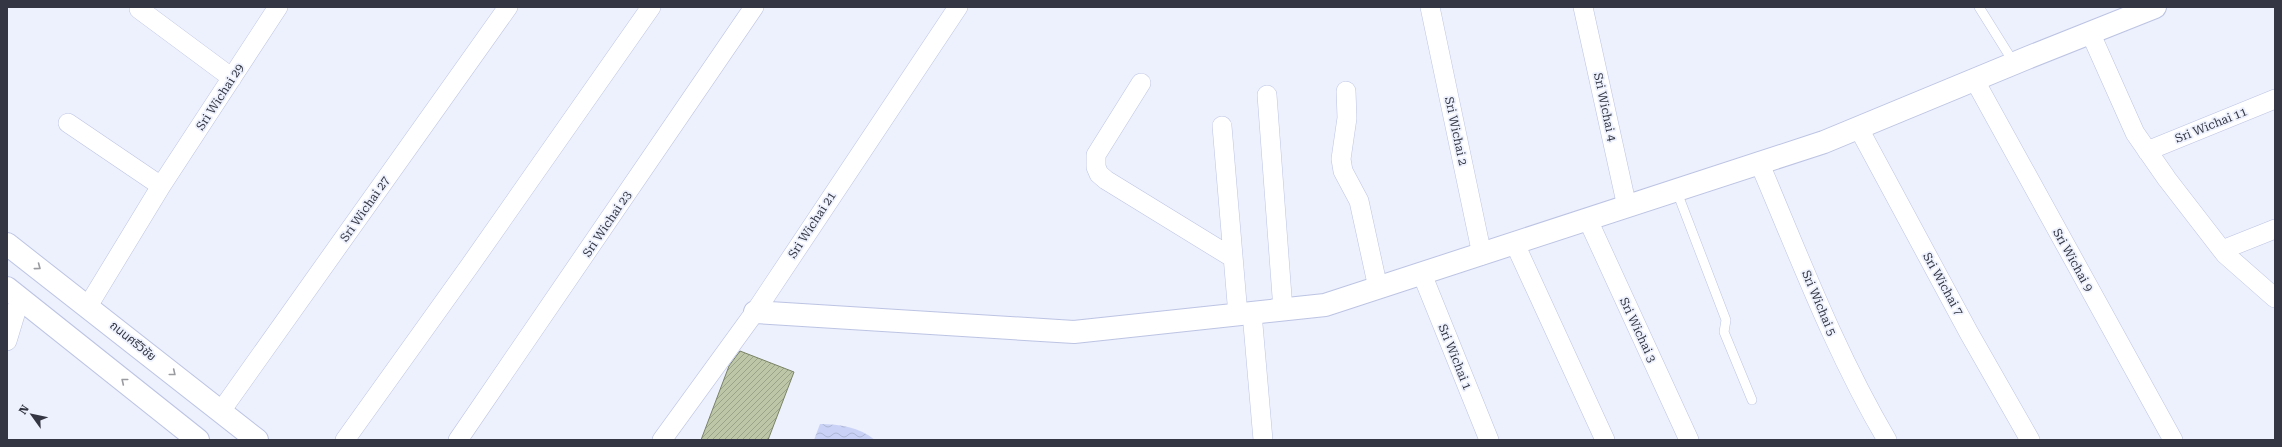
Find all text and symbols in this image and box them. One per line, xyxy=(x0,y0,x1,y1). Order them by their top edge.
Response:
street label: Sri Wichai 29 xyxy=(193,61,247,133)
street label: Sri Wichai 4 xyxy=(1591,71,1619,143)
street label: Sri Wichai 2 xyxy=(1442,95,1470,167)
street label: Sri Wichai 11 xyxy=(2173,104,2249,146)
street label: Sri Wichai 27 xyxy=(337,173,393,244)
street label: Sri Wichai 23 xyxy=(580,188,634,260)
street label: Sri Wichai 21 xyxy=(785,189,839,261)
street label: Sri Wichai 9 xyxy=(2050,226,2096,294)
street label: Sri Wichai 7 xyxy=(1920,250,1966,318)
one-way arrow xyxy=(34,262,41,270)
street label: Sri Wichai 5 xyxy=(1799,268,1839,338)
street label: Sri Wichai 3 xyxy=(1617,295,1659,365)
street label: ถนนศรีวิชัย xyxy=(107,318,159,364)
street label: Sri Wichai 1 xyxy=(1435,322,1475,392)
one-way arrow xyxy=(169,369,176,376)
one-way arrow xyxy=(121,378,128,385)
north arrow xyxy=(12,395,52,435)
text: N xyxy=(16,402,32,417)

